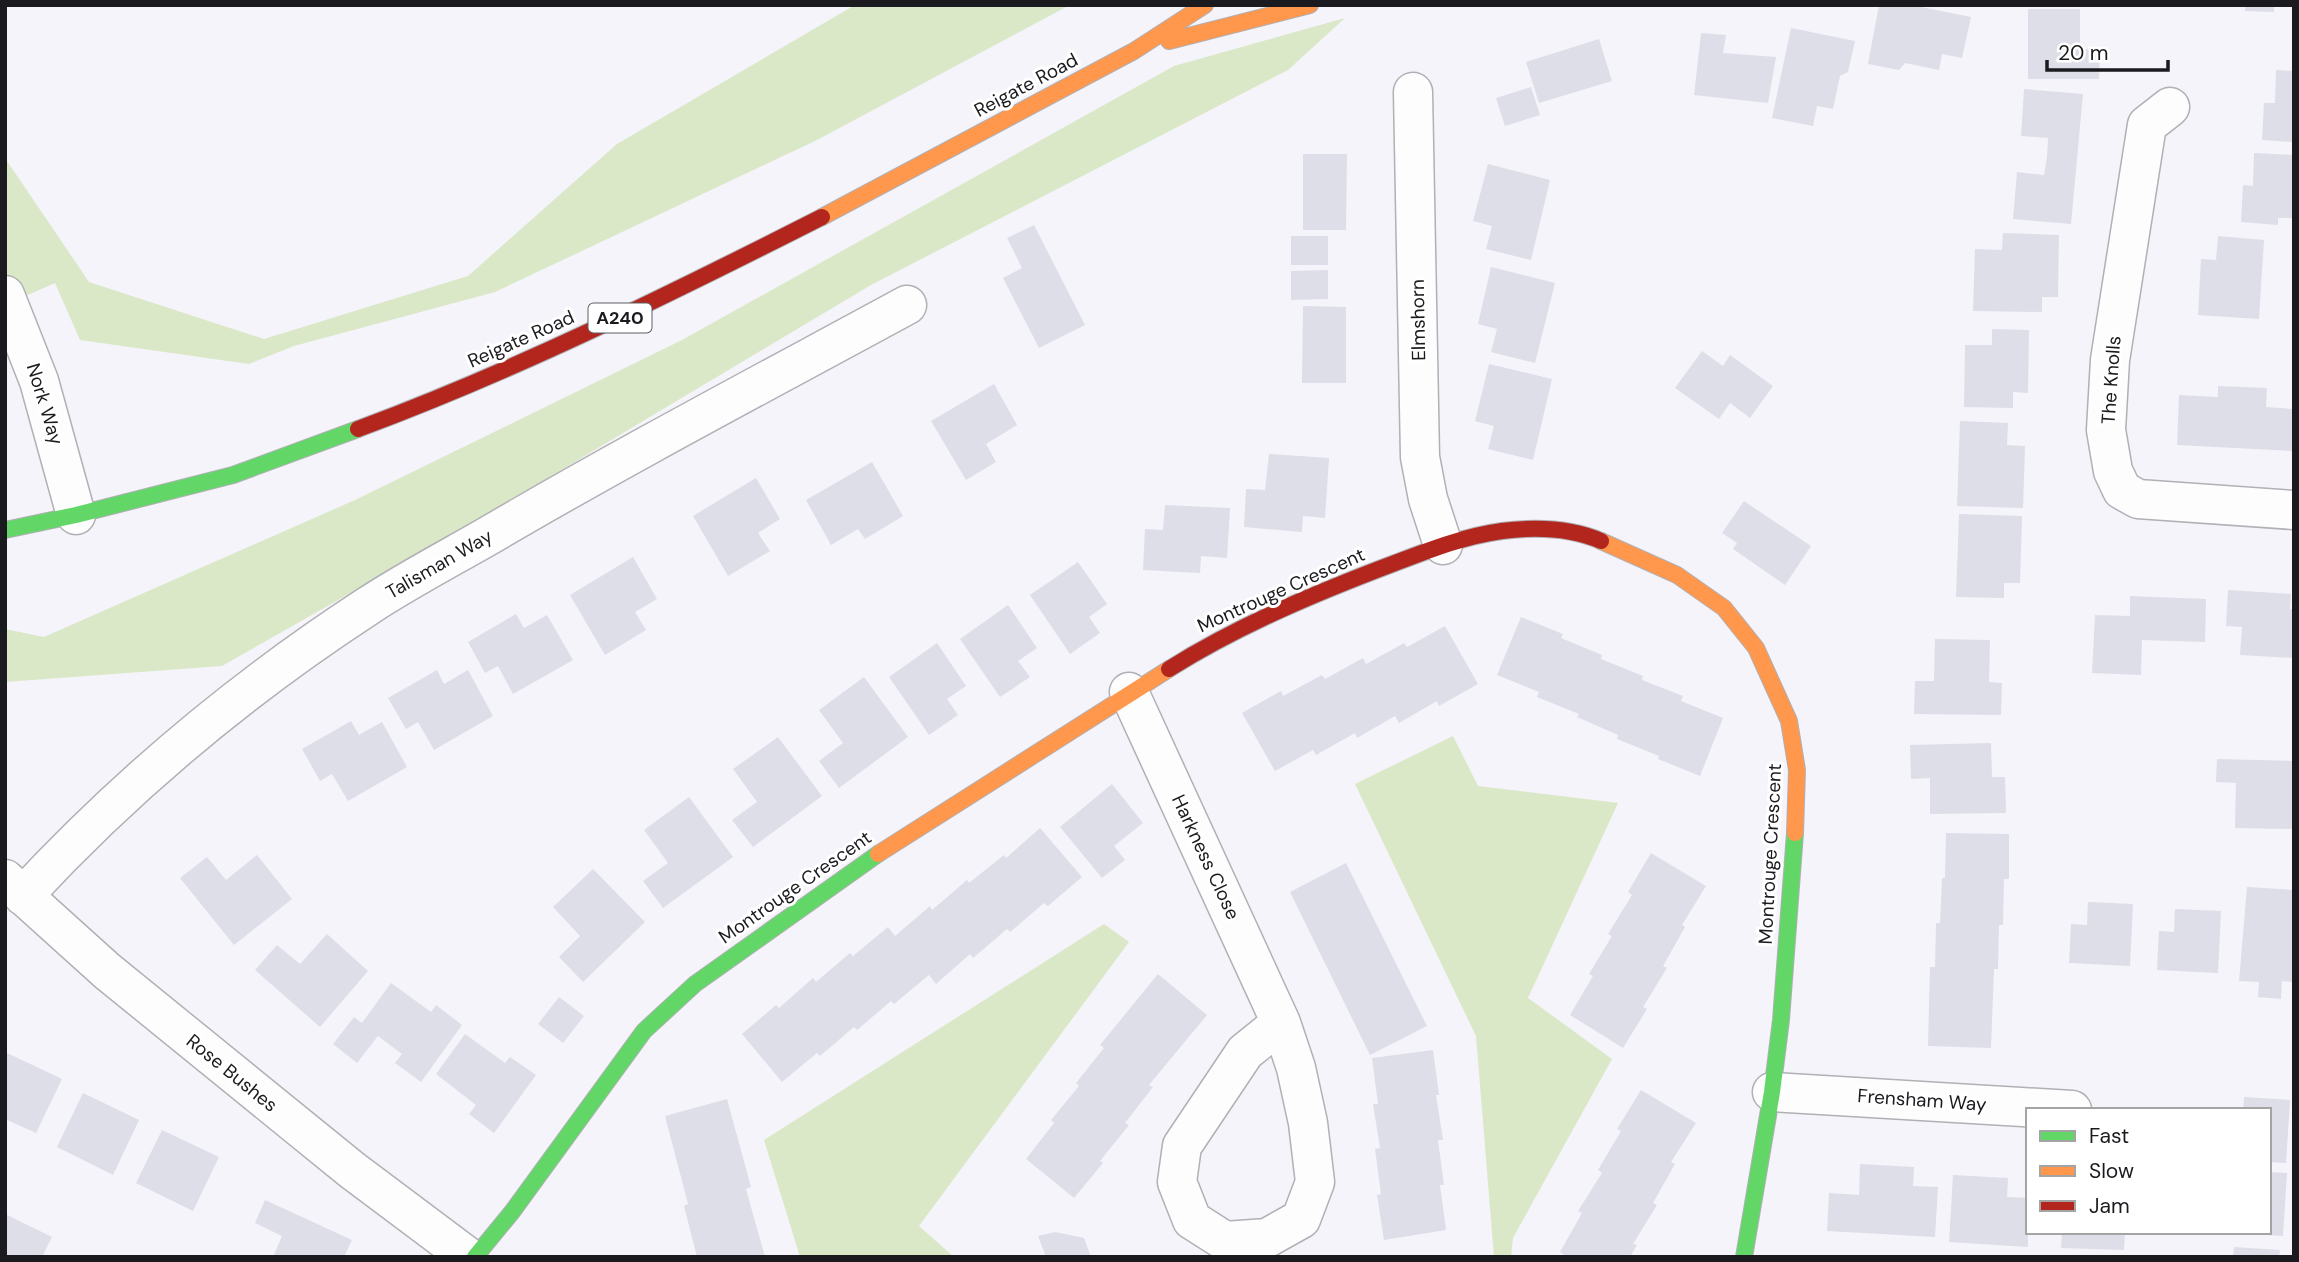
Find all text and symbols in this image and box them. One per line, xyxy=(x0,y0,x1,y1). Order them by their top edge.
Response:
scale bar xyxy=(2047,28,2168,72)
text: 20 m xyxy=(2058,39,2109,67)
street label: Reigate Road xyxy=(970,47,1082,123)
street label: Elmshorn xyxy=(1405,279,1431,361)
street label: Reigate Road xyxy=(464,304,578,374)
road number: A240 xyxy=(588,304,652,332)
street label: The Knolls xyxy=(2095,335,2127,425)
street label: Nork Way xyxy=(21,360,69,448)
street label: Talisman Way xyxy=(381,523,497,605)
street label: Montrouge Crescent xyxy=(1193,542,1369,638)
street label: Montrouge Crescent xyxy=(1753,763,1787,945)
street label: Harkness Close xyxy=(1166,790,1246,924)
street label: Montrouge Crescent xyxy=(714,825,876,949)
street label: Rose Bushes xyxy=(181,1029,283,1117)
street label: Frensham Way xyxy=(1857,1083,1988,1117)
legend xyxy=(2026,1108,2271,1234)
text: Fast xyxy=(2089,1122,2129,1150)
text: Slow xyxy=(2089,1157,2134,1185)
text: Jam xyxy=(2089,1192,2130,1220)

